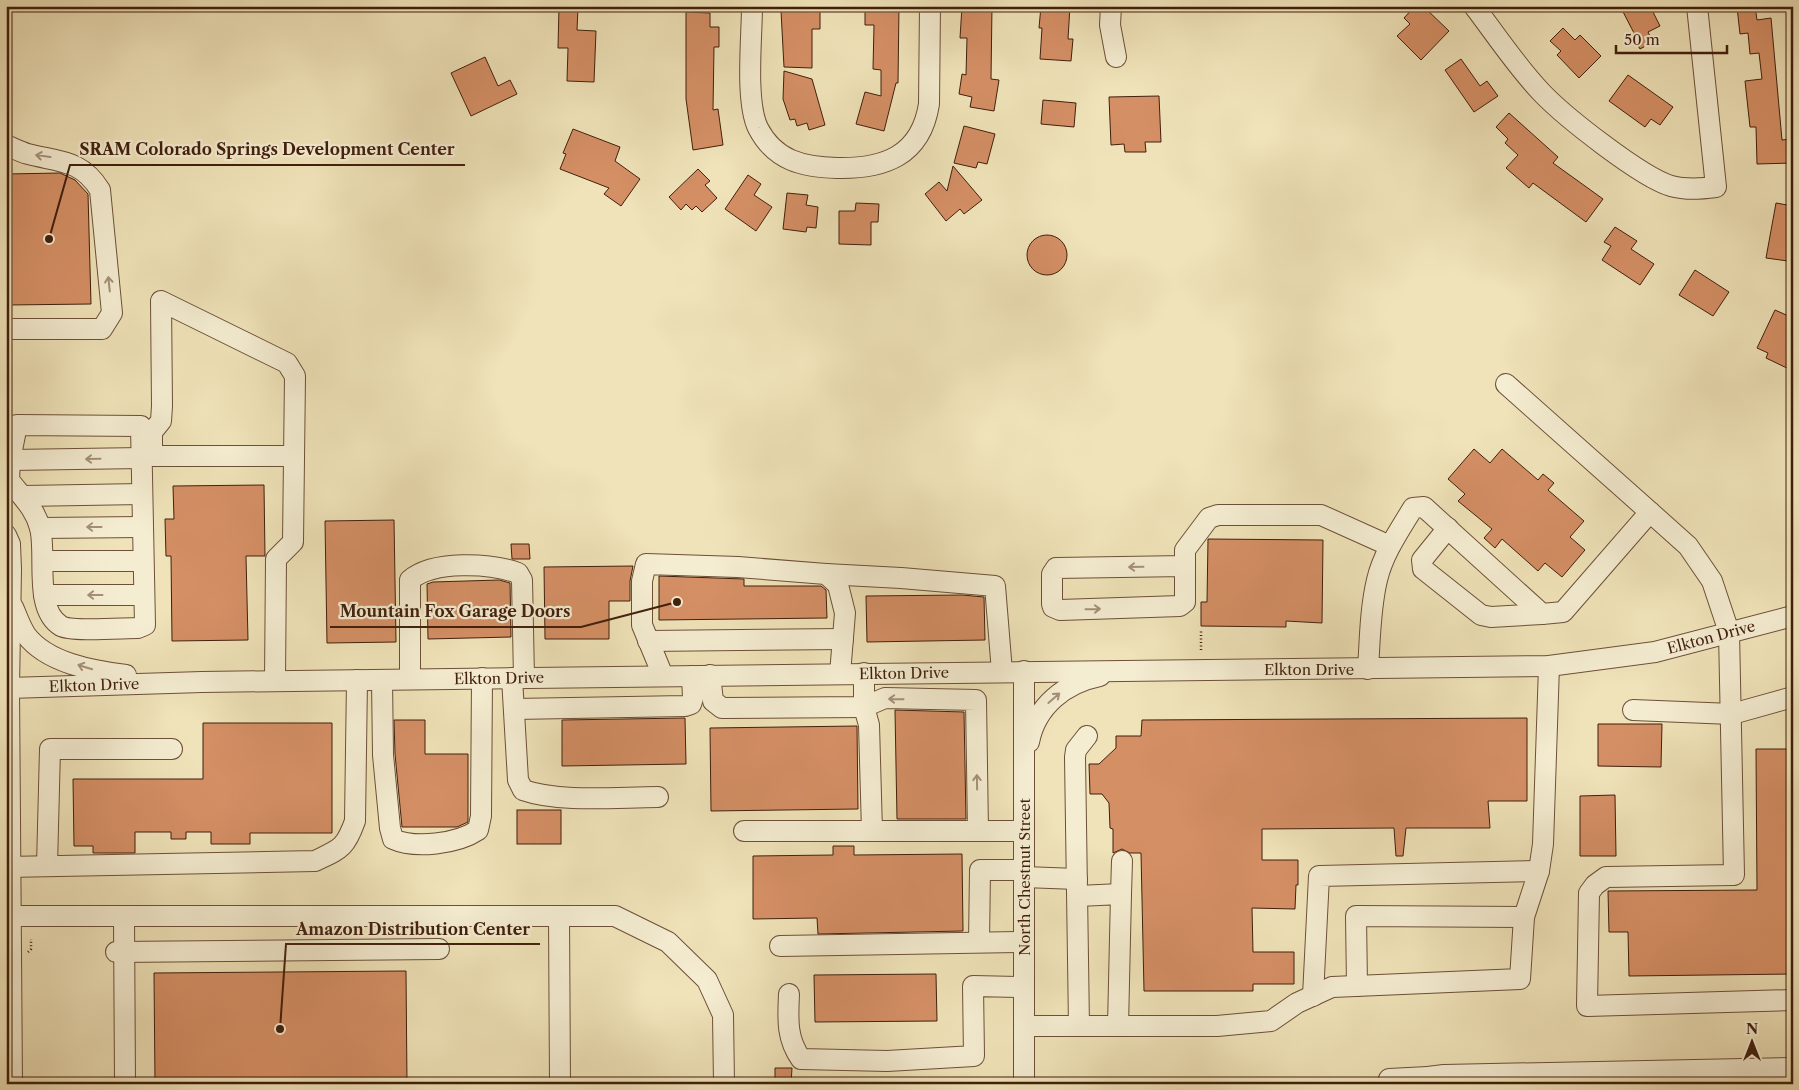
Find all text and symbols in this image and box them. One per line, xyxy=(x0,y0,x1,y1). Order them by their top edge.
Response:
scale bar xyxy=(1616,22,1728,54)
text: 50 m xyxy=(1624,30,1660,49)
callout: SRAM Colorado Springs Development Center xyxy=(70,134,465,165)
text: SRAM Colorado Springs Development Center xyxy=(79,139,455,159)
one-way arrow xyxy=(36,151,52,161)
one-way arrow xyxy=(104,276,114,292)
one-way arrow xyxy=(85,454,102,464)
one-way arrow xyxy=(86,523,102,532)
one-way arrow xyxy=(1129,562,1145,572)
one-way arrow xyxy=(87,590,103,600)
callout: Mountain Fox Garage Doors xyxy=(330,596,581,627)
text: Mountain Fox Garage Doors xyxy=(340,601,570,621)
one-way arrow xyxy=(1084,604,1101,614)
street label: Elkton Drive xyxy=(1665,616,1757,658)
street label: Elkton Drive xyxy=(1264,660,1354,679)
one-way arrow xyxy=(77,662,93,672)
street label: Elkton Drive xyxy=(859,663,949,683)
street label: Elkton Drive xyxy=(454,668,544,688)
street label: Elkton Drive xyxy=(49,674,139,696)
one-way arrow xyxy=(1047,693,1060,704)
one-way arrow xyxy=(888,694,904,704)
one-way arrow xyxy=(972,774,982,790)
street label: North Chestnut Street xyxy=(1015,797,1034,956)
callout: Amazon Distribution Center xyxy=(286,913,540,944)
text: Amazon Distribution Center xyxy=(295,919,530,939)
north arrow xyxy=(1726,1018,1776,1068)
text: N xyxy=(1746,1020,1758,1038)

